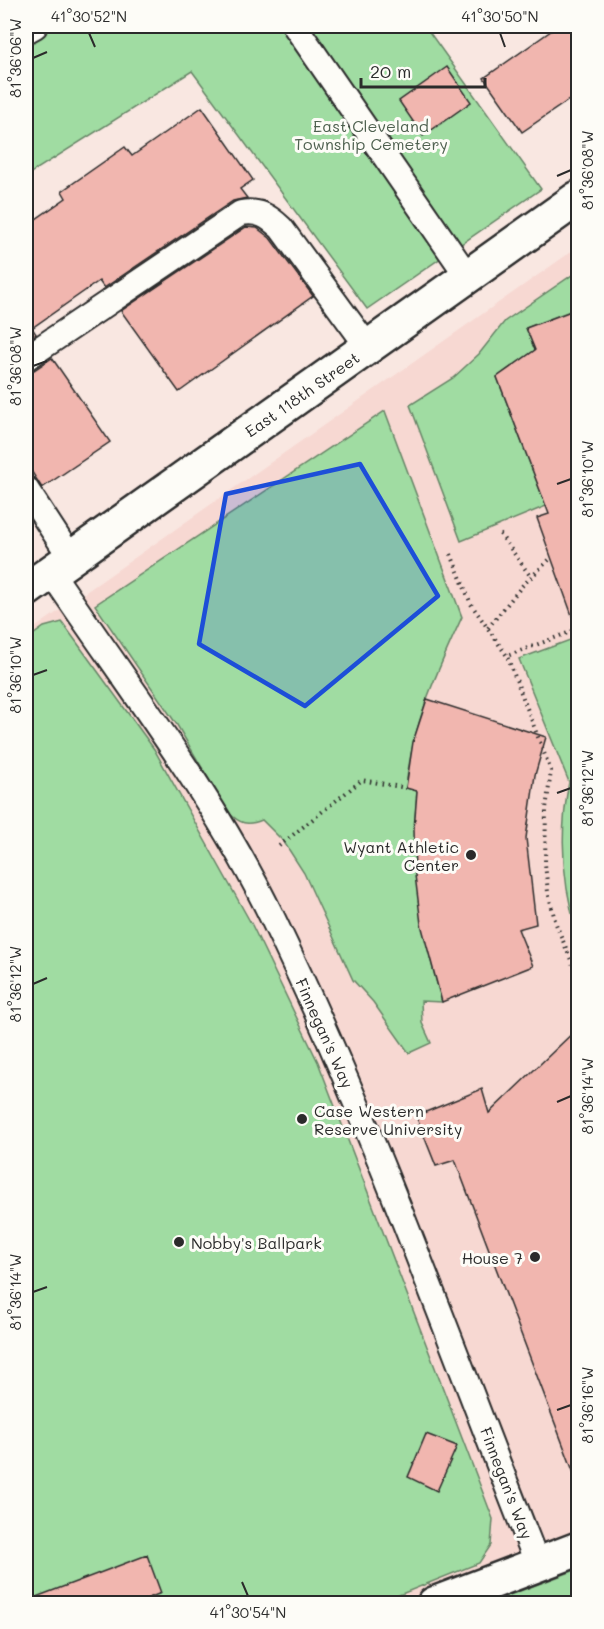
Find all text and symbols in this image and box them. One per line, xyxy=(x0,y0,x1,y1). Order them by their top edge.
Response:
text: 41°30'52"N xyxy=(51,6,127,26)
text: 41°30'50"N xyxy=(461,6,539,26)
text: 81°36'06"W xyxy=(5,18,25,98)
scale bar xyxy=(361,51,486,89)
text: 20 m xyxy=(370,59,411,83)
park label: East Cleveland Township Cemetery xyxy=(294,115,448,154)
text: 81°36'08"W xyxy=(577,130,597,210)
text: 81°36'08"W xyxy=(5,326,25,406)
street label: East 118th Street xyxy=(241,347,363,441)
text: 81°36'10"W xyxy=(577,440,597,518)
text: 81°36'10"W xyxy=(5,636,25,714)
text: 81°36'12"W xyxy=(577,750,597,826)
place label: Wyant Athletic Center xyxy=(343,836,459,875)
marker: Wyant Athletic Center xyxy=(464,848,478,862)
text: 81°36'12"W xyxy=(5,946,25,1022)
street label: Finnegan's Way xyxy=(291,975,359,1091)
text: 81°36'14"W xyxy=(577,1058,597,1134)
place label: Case Western Reserve University xyxy=(314,1100,462,1139)
marker: Case Western Reserve University xyxy=(295,1112,309,1126)
place label: Nobby's Ballpark xyxy=(191,1232,322,1253)
marker: Nobby's Ballpark xyxy=(172,1235,186,1249)
place label: House 7 xyxy=(462,1247,523,1268)
marker: House 7 xyxy=(528,1250,542,1264)
text: 81°36'14"W xyxy=(5,1254,25,1330)
text: 81°36'16"W xyxy=(577,1367,597,1443)
street label: Finnegan's Way xyxy=(476,1424,538,1542)
text: 41°30'54"N xyxy=(210,1602,286,1622)

